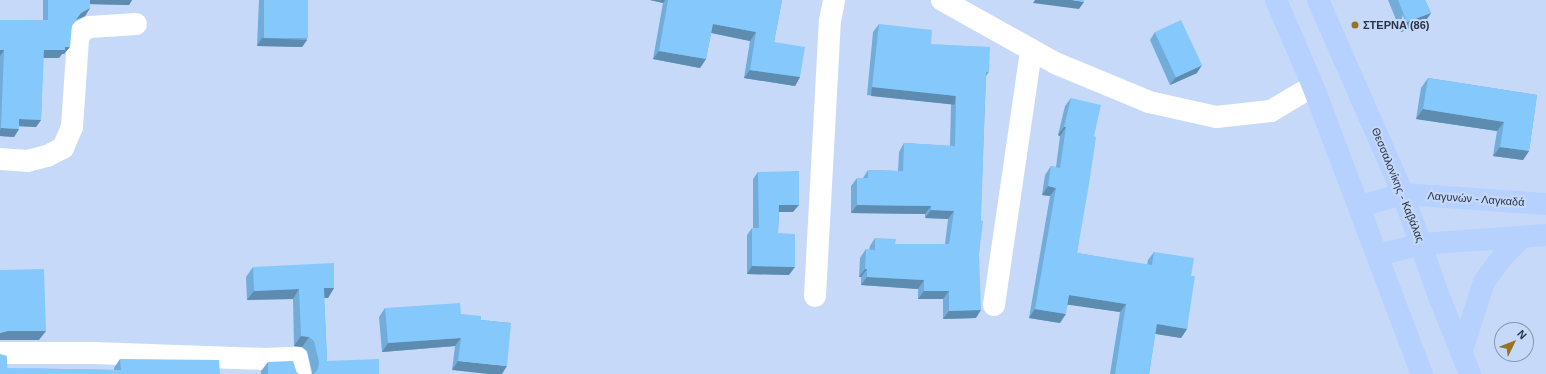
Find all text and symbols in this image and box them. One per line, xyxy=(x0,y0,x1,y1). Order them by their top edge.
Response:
place label: ΣΤΕΡΝΑ (86) xyxy=(1363,18,1429,32)
marker: ΣΤΕΡΝΑ (86) xyxy=(1350,20,1360,30)
street label: Θεσσαλονίκης - Καβάλας xyxy=(1369,126,1427,244)
street label: Λαγυνών - Λαγκαδά xyxy=(1427,189,1525,209)
north arrow xyxy=(1494,322,1534,362)
text: N xyxy=(1515,327,1529,341)

